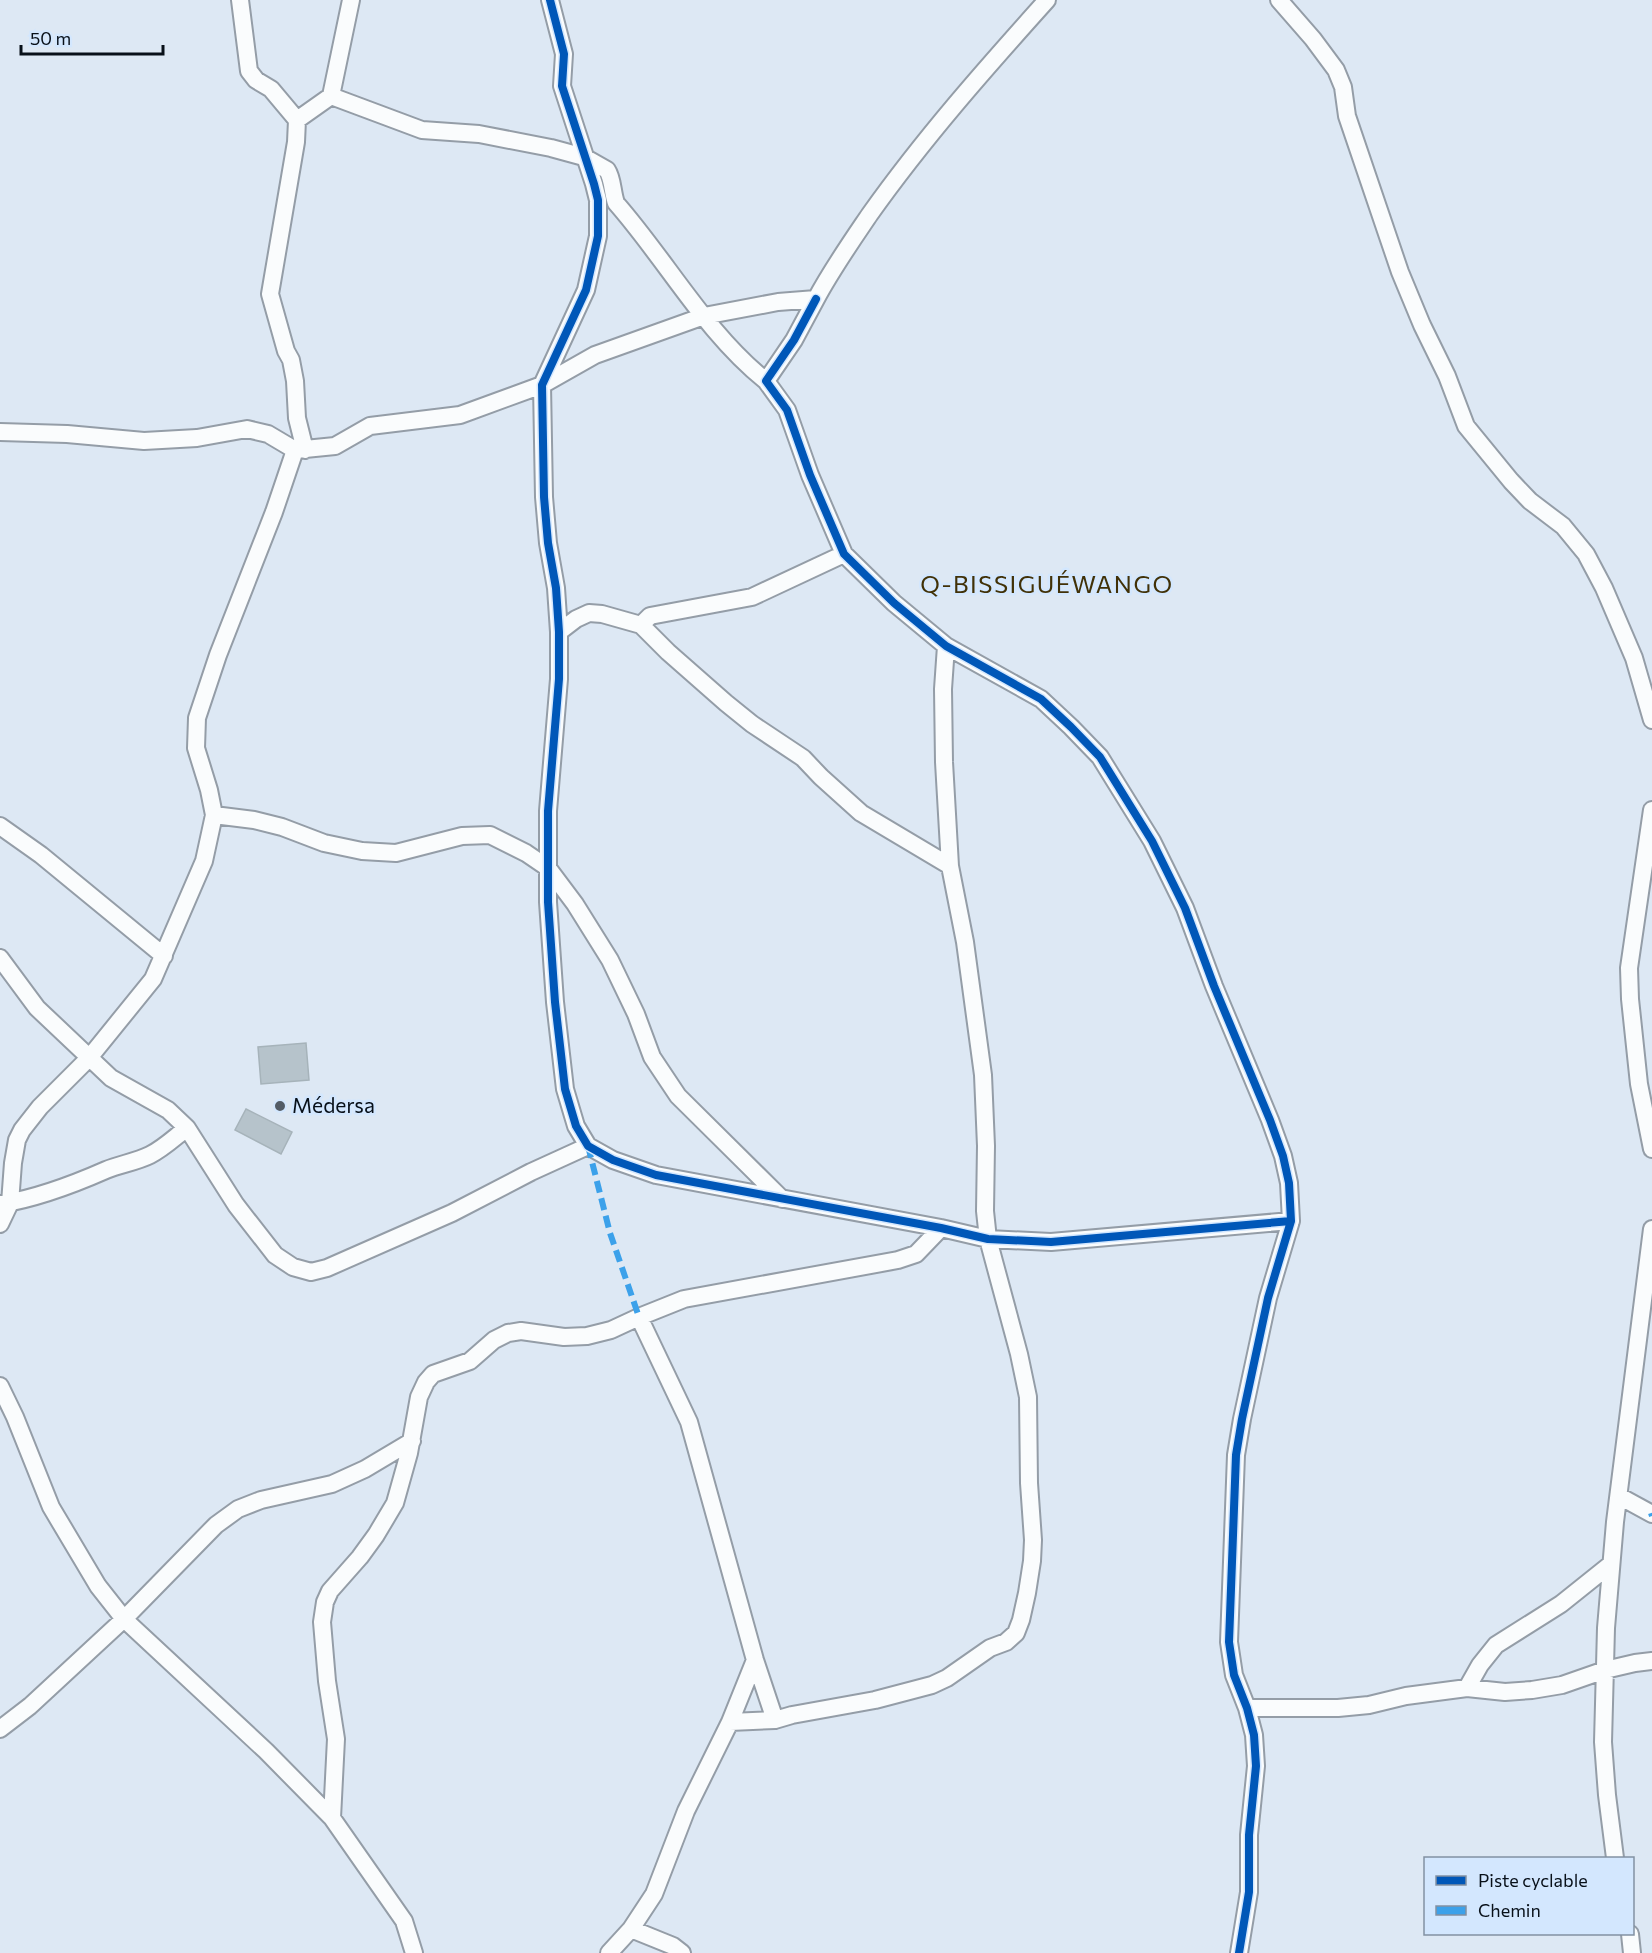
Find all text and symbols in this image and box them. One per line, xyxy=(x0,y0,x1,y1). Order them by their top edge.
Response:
scale bar xyxy=(21,18,164,56)
text: 50 m xyxy=(30,27,71,49)
district label: Q-BISSIGUÉWANGO xyxy=(920,569,1174,598)
place label: Médersa xyxy=(292,1092,375,1117)
marker: Médersa xyxy=(273,1099,287,1113)
legend xyxy=(1424,1857,1634,1935)
text: Piste cyclable xyxy=(1478,1869,1588,1891)
text: Chemin xyxy=(1478,1899,1541,1921)

